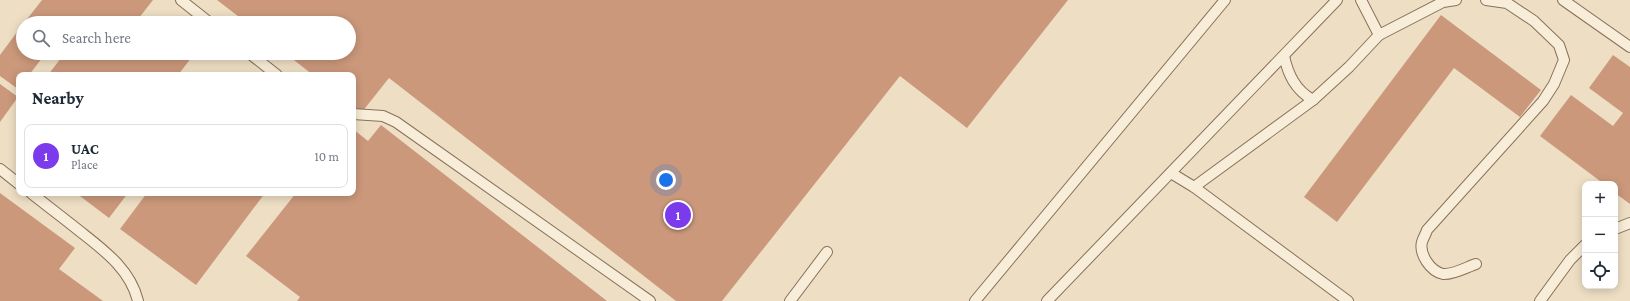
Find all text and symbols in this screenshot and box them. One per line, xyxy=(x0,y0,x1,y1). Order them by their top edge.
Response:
search box xyxy=(16,16,356,60)
icon: search xyxy=(30,27,52,49)
text: Search here xyxy=(62,30,131,46)
text: Nearby xyxy=(32,89,84,108)
text: UAC xyxy=(71,141,99,157)
text: 1 xyxy=(44,149,48,164)
text: 10 m xyxy=(314,149,339,164)
text: Place xyxy=(71,157,98,172)
your location xyxy=(656,170,676,190)
map controls xyxy=(1582,181,1618,289)
button: + xyxy=(1582,181,1618,217)
pin: 1 xyxy=(665,200,691,230)
button: − xyxy=(1582,217,1618,253)
button: locate xyxy=(1582,253,1618,289)

